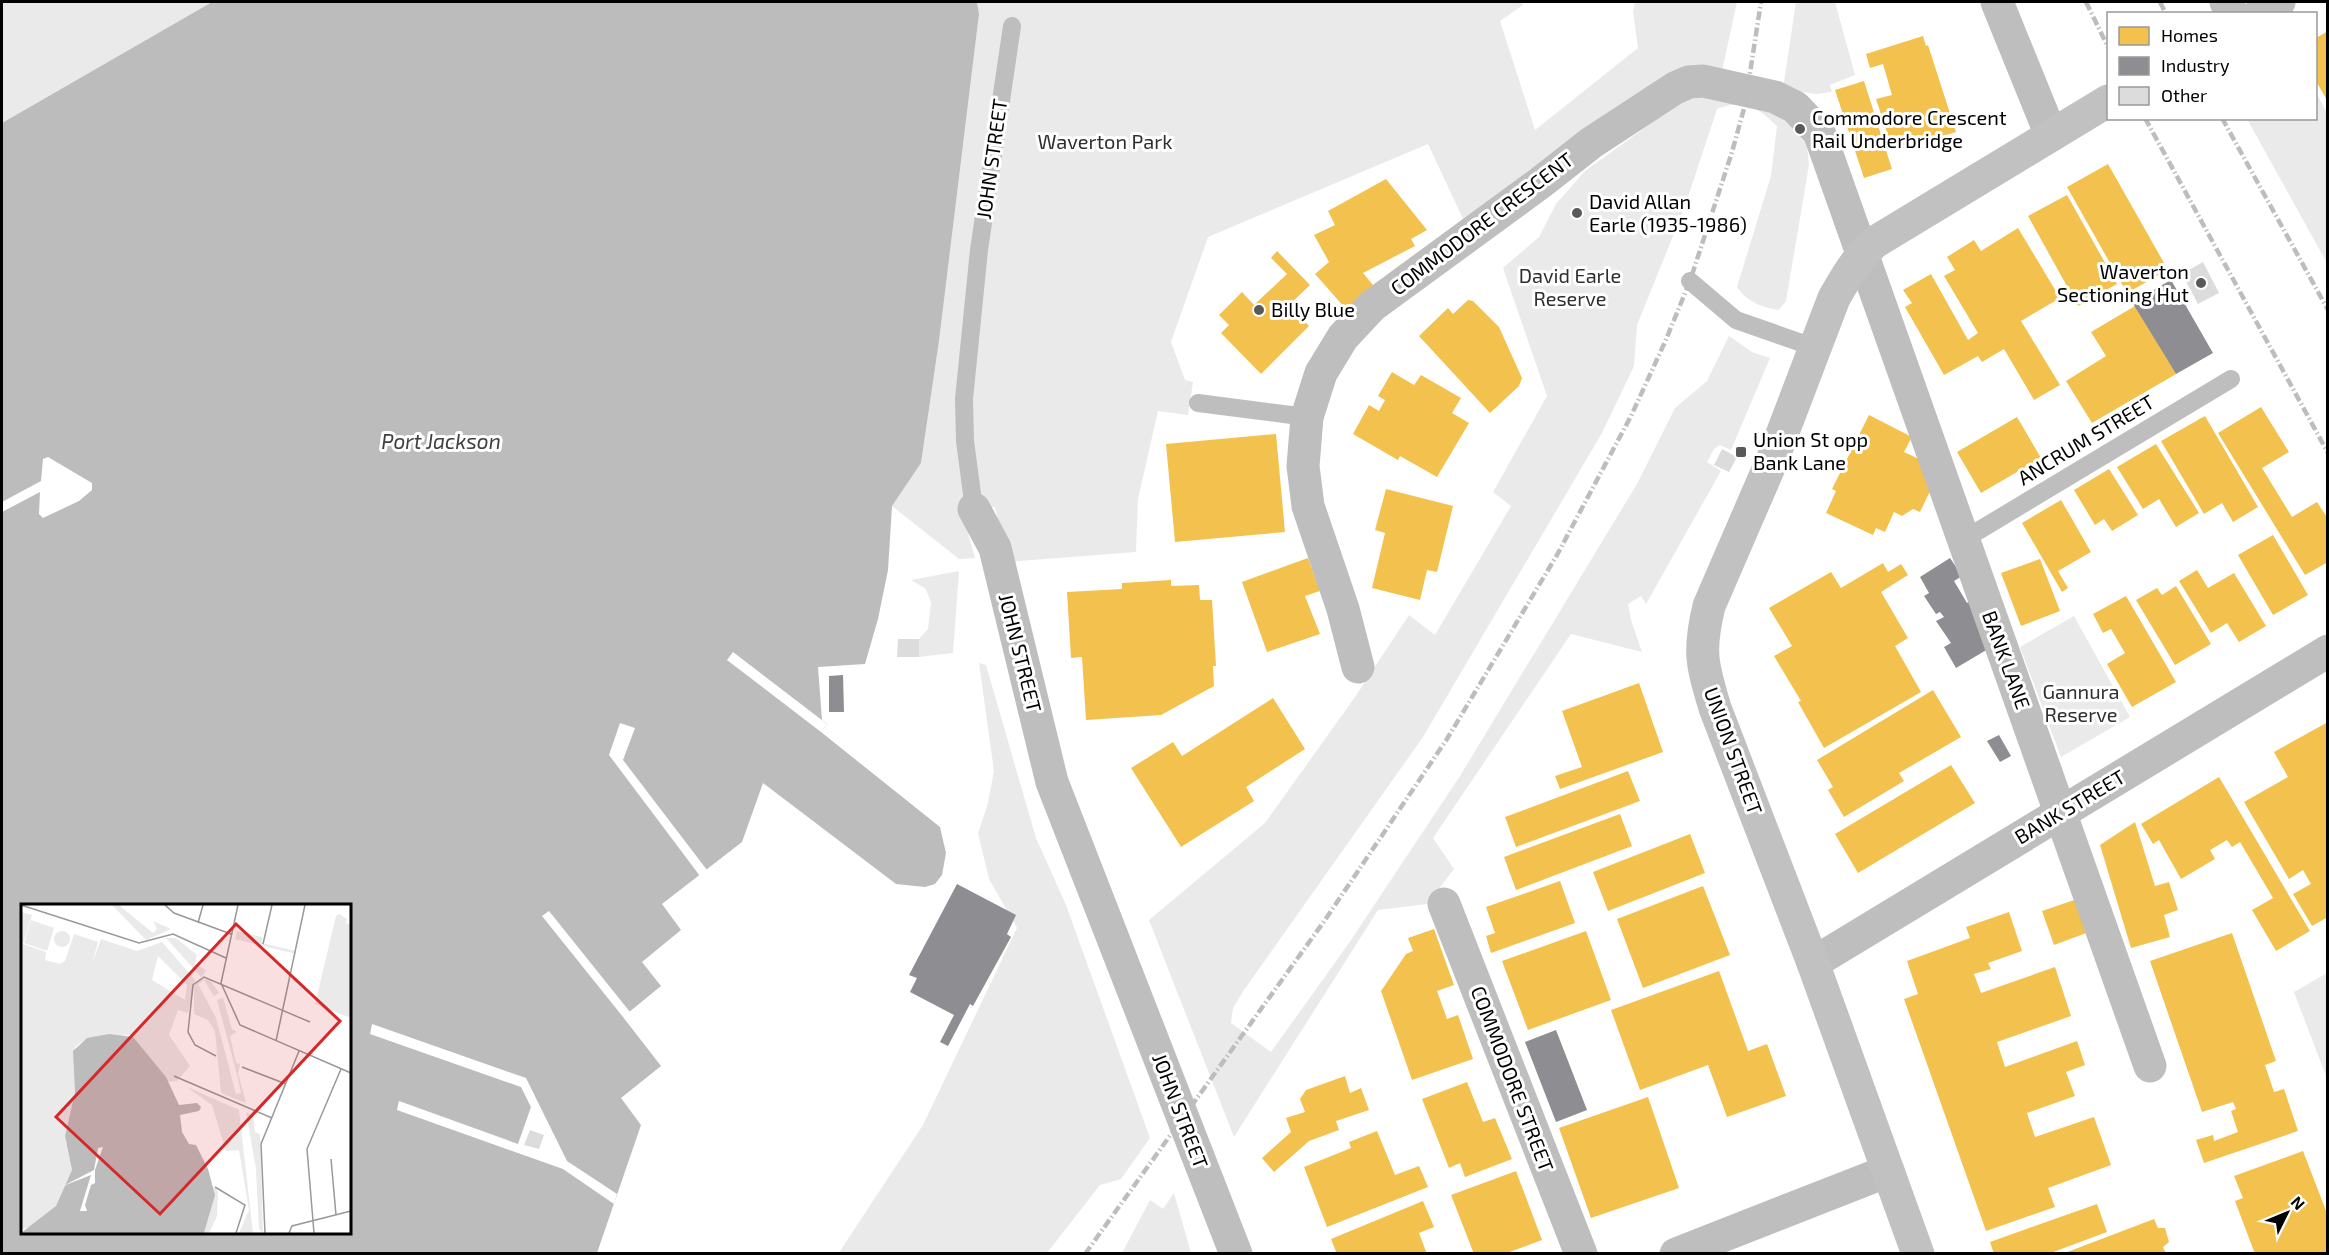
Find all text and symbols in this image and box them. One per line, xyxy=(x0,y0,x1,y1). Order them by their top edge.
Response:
legend xyxy=(2107,12,2317,120)
text: Homes xyxy=(2161,24,2218,46)
text: Industry xyxy=(2161,54,2230,76)
text: Other xyxy=(2161,84,2207,106)
street label: JOHN STREET xyxy=(971,97,1011,221)
place label: Commodore Crescent Rail Underbridge xyxy=(1812,105,2007,152)
marker: Commodore Crescent Rail Underbridge xyxy=(1793,122,1807,136)
park label: Waverton Park xyxy=(1038,129,1172,153)
street label: COMMODORE CRESCENT xyxy=(1385,147,1578,300)
place label: David Allan Earle (1935-1986) xyxy=(1589,189,1747,236)
marker: David Allan Earle (1935-1986) xyxy=(1570,206,1584,220)
place label: Waverton Sectioning Hut xyxy=(2057,259,2189,306)
park label: David Earle Reserve xyxy=(1519,263,1621,310)
marker: Waverton Sectioning Hut xyxy=(2194,276,2208,290)
place label: Billy Blue xyxy=(1271,297,1355,321)
marker: Billy Blue xyxy=(1252,303,1266,317)
street label: ANCRUM STREET xyxy=(2013,389,2158,489)
place label: Union St opp Bank Lane xyxy=(1753,427,1868,474)
water label: Port Jackson xyxy=(381,428,501,453)
marker: Union St opp Bank Lane xyxy=(1734,445,1748,459)
street label: JOHN STREET xyxy=(995,591,1047,715)
street label: BANK LANE xyxy=(1978,607,2036,712)
park label: Gannura Reserve xyxy=(2042,679,2120,726)
street label: UNION STREET xyxy=(1700,684,1768,818)
street label: BANK STREET xyxy=(2010,764,2129,848)
inset map xyxy=(21,904,351,1234)
street label: COMMODORE STREET xyxy=(1466,982,1560,1175)
street label: JOHN STREET xyxy=(1148,1050,1214,1172)
north arrow xyxy=(2257,1183,2317,1243)
text: N xyxy=(2287,1192,2309,1213)

